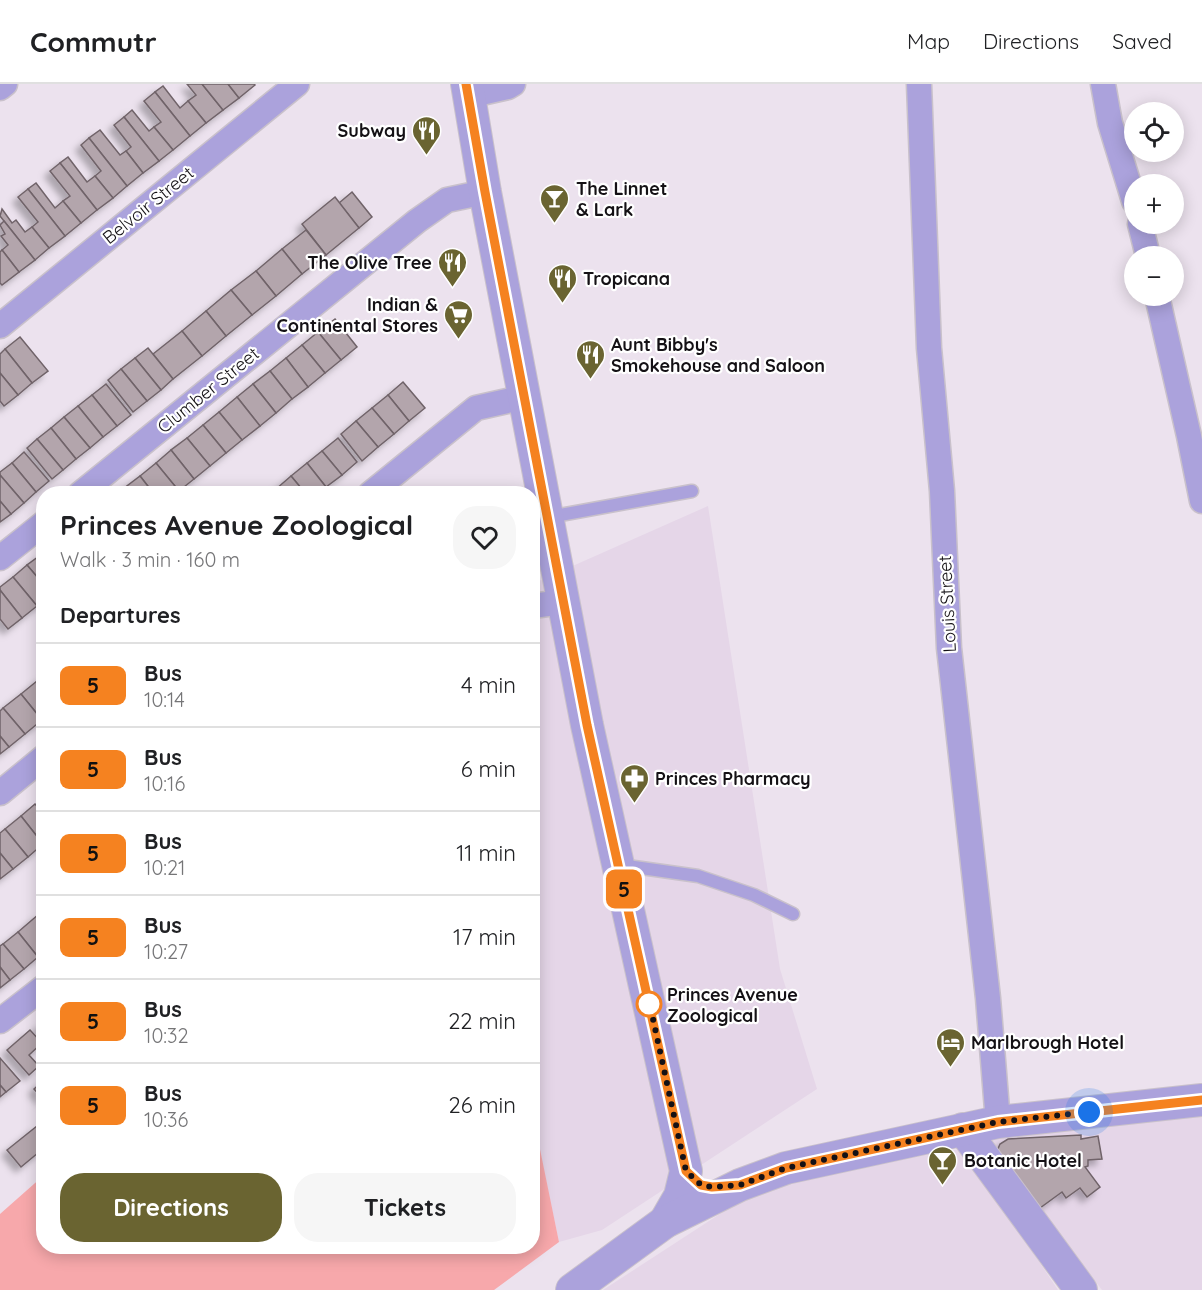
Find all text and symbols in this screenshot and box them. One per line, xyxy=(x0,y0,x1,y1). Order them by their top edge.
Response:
text: Commutr xyxy=(30,24,157,59)
text: Map xyxy=(907,28,950,54)
text: Directions xyxy=(983,28,1079,54)
text: Saved xyxy=(1112,28,1172,54)
map controls xyxy=(1124,102,1184,306)
button: locate xyxy=(1124,102,1184,162)
restaurant icon: Subway xyxy=(411,114,443,156)
place label: Subway xyxy=(338,119,406,142)
street label: Belvoir Street xyxy=(98,161,198,249)
button: + xyxy=(1124,174,1184,234)
place label: The Linnet & Lark xyxy=(576,177,667,221)
bar icon: The Linnet & Lark xyxy=(539,182,571,224)
restaurant icon: The Olive Tree xyxy=(437,246,469,288)
button: − xyxy=(1124,246,1184,306)
place label: The Olive Tree xyxy=(307,251,432,274)
restaurant icon: Tropicana xyxy=(546,262,578,304)
place label: Tropicana xyxy=(583,267,670,290)
place label: Indian & Continental Stores xyxy=(277,293,438,337)
supermarket icon: Indian & Continental Stores xyxy=(443,298,475,340)
place label: Aunt Bibby's Smokehouse and Saloon xyxy=(611,333,825,377)
restaurant icon: Aunt Bibby's Smokehouse and Saloon xyxy=(574,338,606,380)
street label: Clumber Street xyxy=(152,342,264,438)
button: heart xyxy=(453,506,516,569)
text: Princes Avenue Zoological xyxy=(60,507,413,542)
text: Walk · 3 min · 160 m xyxy=(60,547,240,572)
street label: Louis Street xyxy=(933,555,961,653)
text: Departures xyxy=(60,601,181,629)
text: Bus xyxy=(144,659,182,687)
text: 4 min xyxy=(461,671,516,699)
text: 5 xyxy=(87,672,99,698)
text: 10:14 xyxy=(144,687,185,712)
text: Bus xyxy=(144,743,182,771)
text: 6 min xyxy=(461,755,516,783)
text: 5 xyxy=(87,756,99,782)
pharmacy icon: Princes Pharmacy xyxy=(618,762,650,804)
place label: Princes Pharmacy xyxy=(655,767,811,790)
text: 10:16 xyxy=(144,771,185,796)
text: Bus xyxy=(144,827,182,855)
text: 11 min xyxy=(456,839,516,867)
text: 5 xyxy=(87,840,99,866)
text: 10:21 xyxy=(144,855,186,880)
line badge: 5 xyxy=(604,870,644,908)
text: 5 xyxy=(618,876,630,902)
text: Bus xyxy=(144,911,182,939)
text: 17 min xyxy=(453,923,516,951)
text: 5 xyxy=(87,924,99,950)
text: 10:27 xyxy=(144,939,188,964)
place label: Princes Avenue Zoological xyxy=(667,983,798,1027)
marker: Princes Avenue Zoological xyxy=(636,991,662,1017)
text: Bus xyxy=(144,995,182,1023)
text: 22 min xyxy=(448,1007,516,1035)
text: 5 xyxy=(87,1008,99,1034)
text: 10:32 xyxy=(144,1023,189,1048)
hotel icon: Marlbrough Hotel xyxy=(934,1026,966,1068)
place label: Marlbrough Hotel xyxy=(971,1031,1124,1054)
text: Bus xyxy=(144,1079,182,1107)
text: 26 min xyxy=(448,1091,516,1119)
text: 5 xyxy=(87,1092,99,1118)
your location xyxy=(1074,1097,1104,1127)
text: 10:36 xyxy=(144,1107,188,1132)
bar icon: Botanic Hotel xyxy=(927,1144,959,1186)
place label: Botanic Hotel xyxy=(964,1149,1082,1172)
button: Directions xyxy=(60,1173,282,1242)
button: Tickets xyxy=(294,1173,516,1242)

